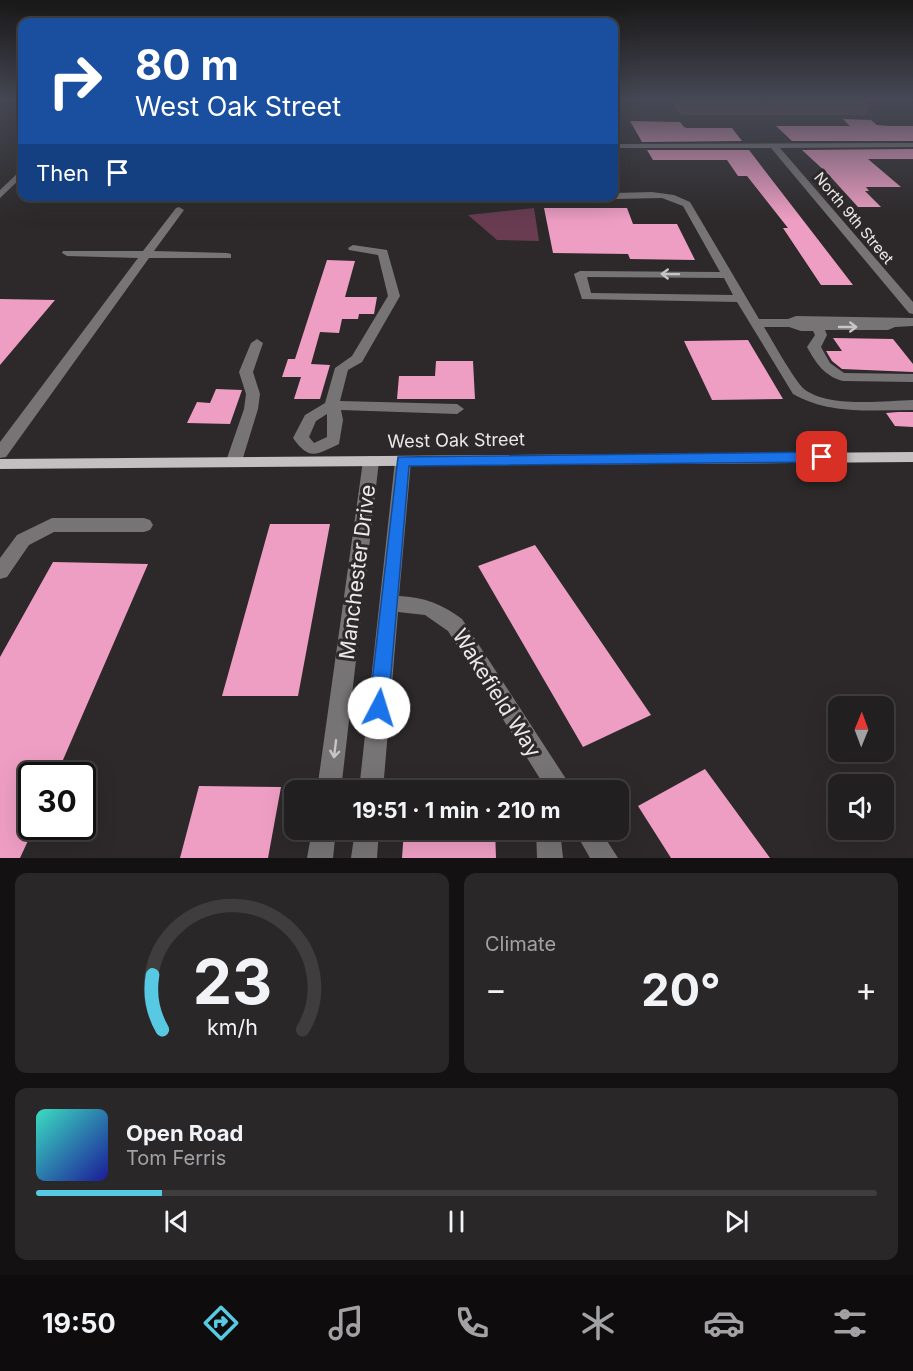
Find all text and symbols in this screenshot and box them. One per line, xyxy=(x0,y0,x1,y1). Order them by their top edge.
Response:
text: 80 m xyxy=(135,39,239,90)
icon: right xyxy=(36,42,114,120)
text: West Oak Street xyxy=(135,90,341,123)
icon: arrive xyxy=(101,156,134,189)
text: Then xyxy=(36,160,89,186)
street label: North 9th Street xyxy=(810,168,898,268)
one-way arrow xyxy=(660,269,680,280)
one-way arrow xyxy=(837,321,857,333)
street label: West Oak Street xyxy=(387,428,525,452)
pin xyxy=(796,431,847,482)
icon: arrive xyxy=(805,440,838,473)
street label: Manchester Drive xyxy=(334,483,380,661)
street label: Wakefield Way xyxy=(448,624,547,762)
position arrow xyxy=(347,676,411,740)
north arrow xyxy=(828,696,894,762)
map controls xyxy=(828,696,894,840)
one-way arrow xyxy=(329,738,340,758)
speed limit sign: 30 xyxy=(18,762,96,840)
button: sound xyxy=(828,774,894,840)
text: 19:51 · 1 min · 210 m xyxy=(352,797,561,823)
text: Climate xyxy=(485,932,556,956)
text: 23 xyxy=(192,944,272,1019)
text: 20° xyxy=(641,962,721,1017)
text: − xyxy=(485,969,507,1009)
text: + xyxy=(855,969,877,1009)
text: km/h xyxy=(207,1014,257,1040)
text: Open Road xyxy=(126,1120,243,1146)
text: Tom Ferris xyxy=(126,1146,226,1170)
icon: previous xyxy=(160,1205,193,1238)
icon: pause xyxy=(440,1205,473,1238)
icon: next xyxy=(720,1205,753,1238)
icon: directions xyxy=(200,1302,242,1344)
icon: music xyxy=(325,1302,367,1344)
icon: phone xyxy=(451,1302,493,1344)
icon: climate xyxy=(577,1302,619,1344)
icon: car xyxy=(703,1302,745,1344)
icon: filters xyxy=(829,1302,871,1344)
text: 19:50 xyxy=(42,1307,116,1340)

